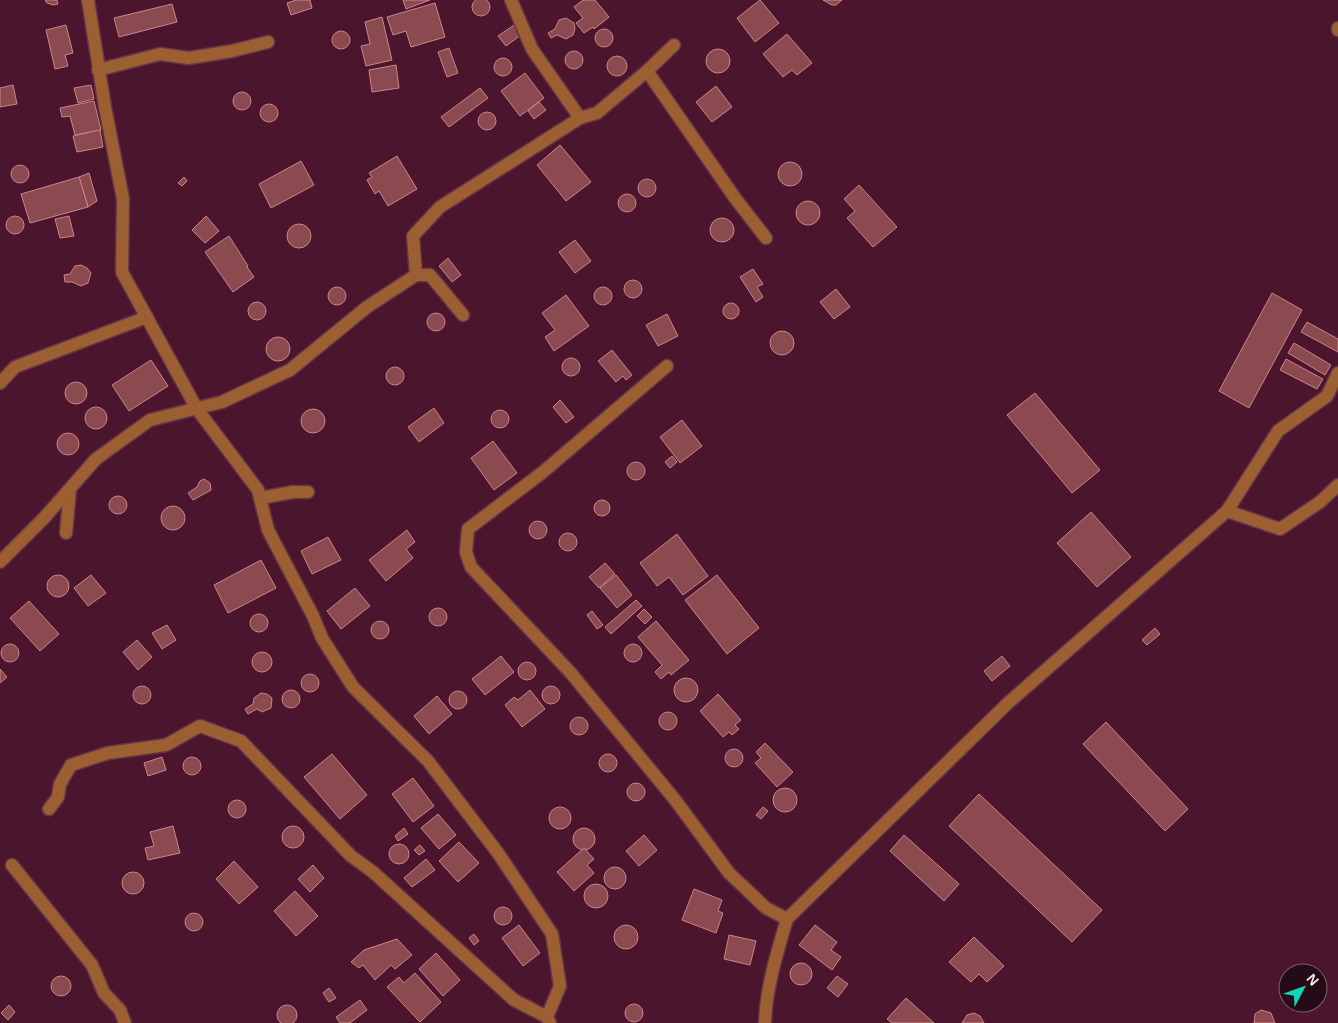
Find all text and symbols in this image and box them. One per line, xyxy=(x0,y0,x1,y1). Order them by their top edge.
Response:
north arrow xyxy=(1278,963,1328,1013)
text: N xyxy=(1303,970,1322,989)

